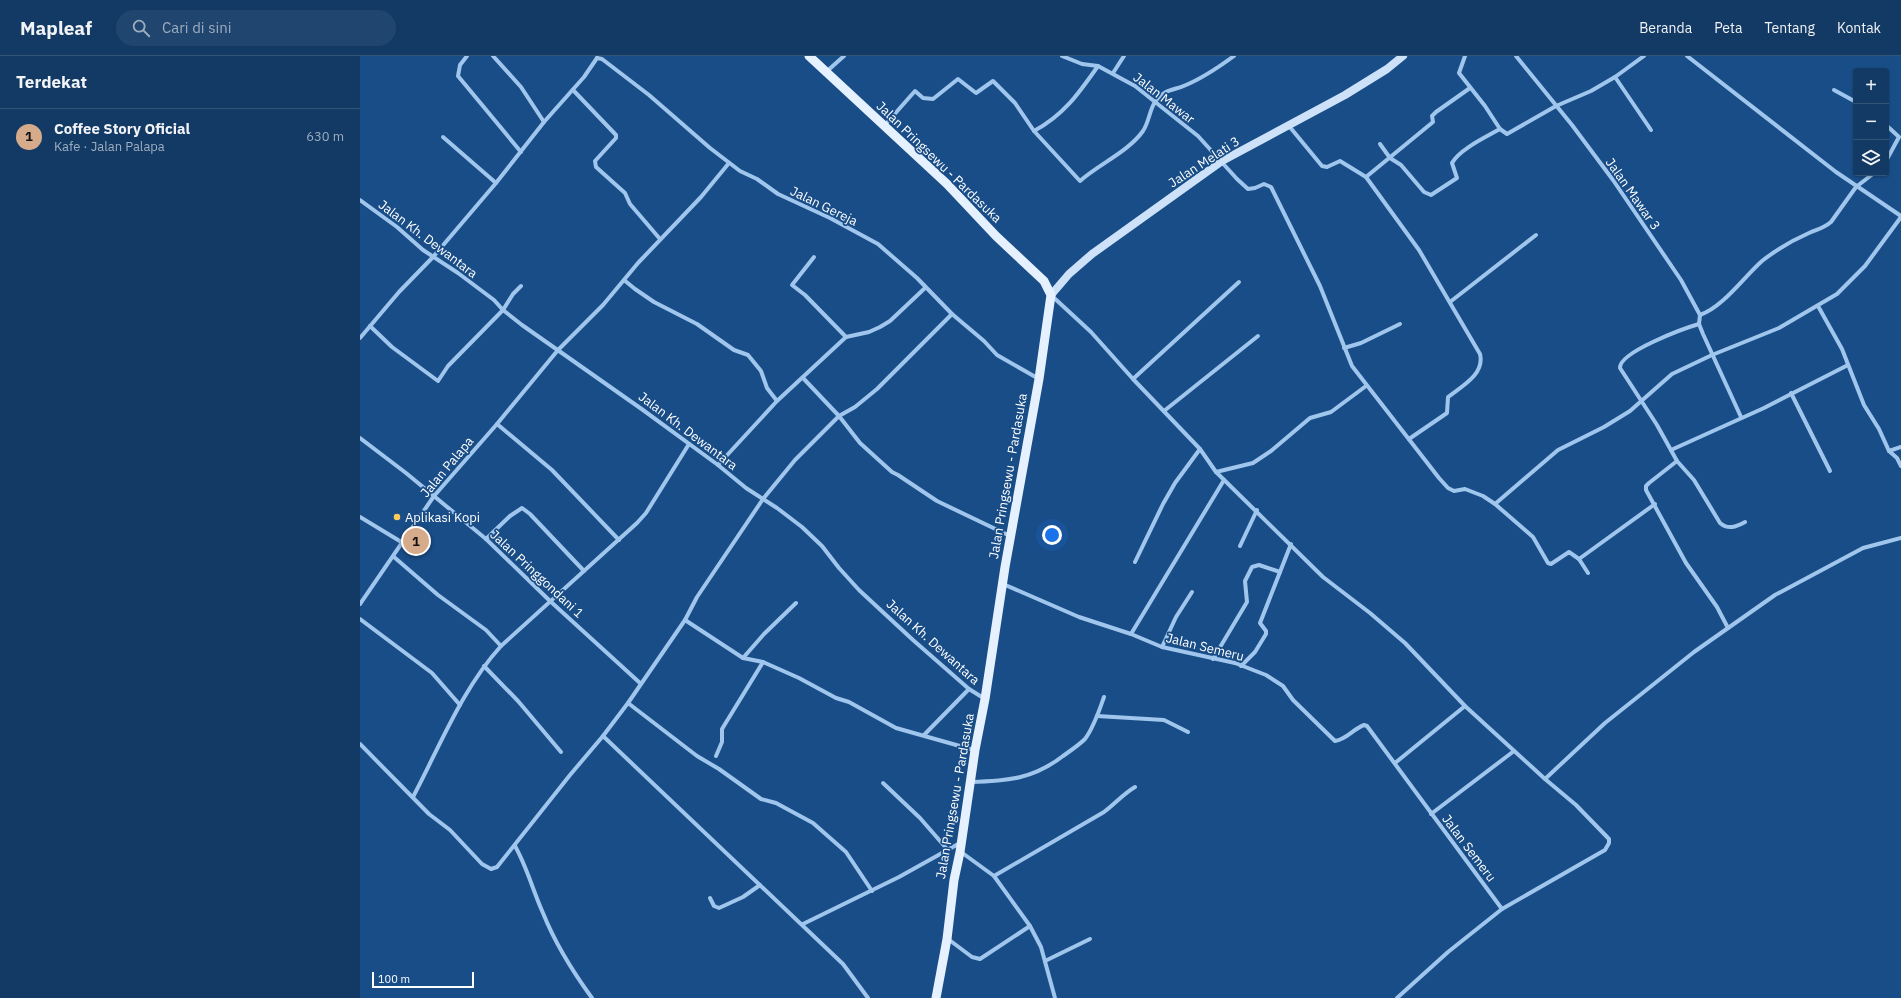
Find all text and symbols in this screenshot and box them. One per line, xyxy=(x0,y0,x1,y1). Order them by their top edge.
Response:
search box xyxy=(116,10,396,46)
text: Mapleaf xyxy=(20,16,92,40)
icon: search xyxy=(130,17,152,39)
text: Cari di sini xyxy=(162,18,231,37)
text: Beranda xyxy=(1639,19,1692,37)
text: Peta xyxy=(1714,19,1742,37)
text: Tentang xyxy=(1764,19,1815,37)
text: Kontak xyxy=(1837,19,1881,37)
map controls xyxy=(1853,68,1889,176)
button: + xyxy=(1853,68,1889,104)
street label: Jalan Mawar xyxy=(1130,69,1198,127)
text: Terdekat xyxy=(16,71,87,93)
street label: Jalan Pringsewu - Pardasuka xyxy=(873,98,1005,226)
button: − xyxy=(1853,104,1889,140)
text: Coffee Story Oficial xyxy=(54,119,190,138)
text: 1 xyxy=(25,128,33,145)
text: 630 m xyxy=(306,128,344,145)
street label: Jalan Melati 3 xyxy=(1165,133,1243,191)
text: Kafe · Jalan Palapa xyxy=(54,138,165,155)
button: layers xyxy=(1853,140,1889,176)
street label: Jalan Mawar 3 xyxy=(1602,155,1664,233)
street label: Jalan Gereja xyxy=(788,182,860,230)
street label: Jalan Kh. Dewantara xyxy=(375,196,481,282)
street label: Jalan Kh. Dewantara xyxy=(635,388,741,474)
street label: Jalan Pringsewu - Pardasuka xyxy=(985,392,1031,560)
street label: Jalan Palapa xyxy=(417,433,477,501)
place label: Aplikasi Kopi xyxy=(405,509,480,526)
marker: Aplikasi Kopi xyxy=(392,512,402,522)
your location xyxy=(1042,525,1062,545)
pin: 1 xyxy=(403,526,429,556)
street label: Jalan Pringgondani 1 xyxy=(487,526,588,622)
street label: Jalan Kh. Dewantara xyxy=(883,596,983,688)
street label: Jalan Semeru xyxy=(1164,629,1246,665)
street label: Jalan Pringsewu - Pardasuka xyxy=(932,712,978,880)
street label: Jalan Semeru xyxy=(1438,811,1500,885)
scale bar xyxy=(372,970,474,989)
text: 100 m xyxy=(378,972,410,986)

